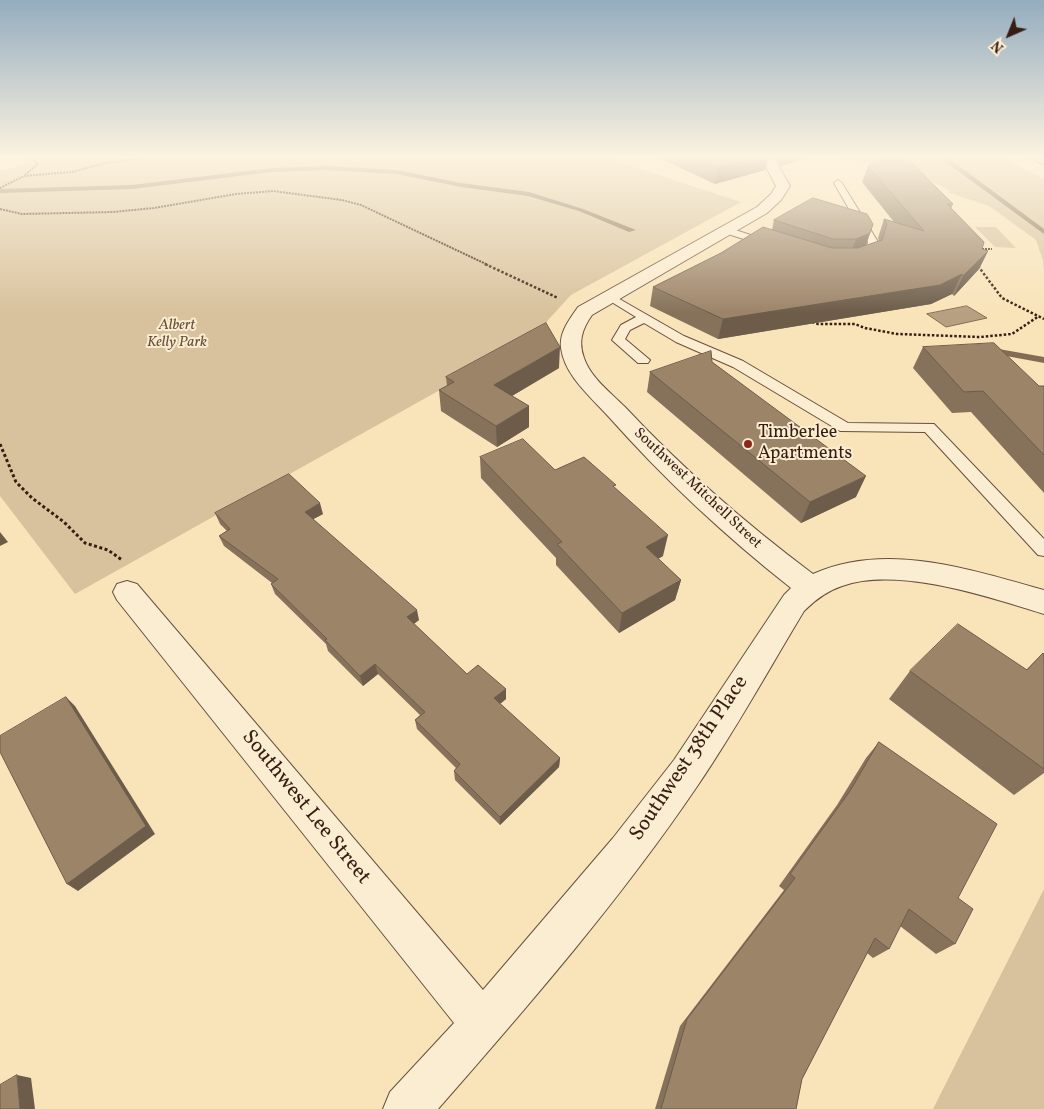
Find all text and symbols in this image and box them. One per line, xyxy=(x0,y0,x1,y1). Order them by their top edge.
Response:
north arrow xyxy=(984,10,1034,60)
text: N xyxy=(988,36,1008,57)
park label: Albert Kelly Park xyxy=(147,317,207,352)
place label: Timberlee Apartments xyxy=(758,423,852,466)
street label: Southwest Mitchell Street xyxy=(629,425,765,553)
marker: Timberlee Apartments xyxy=(742,438,754,450)
street label: Southwest 38th Place xyxy=(625,672,755,846)
street label: Southwest Lee Street xyxy=(235,726,375,890)

